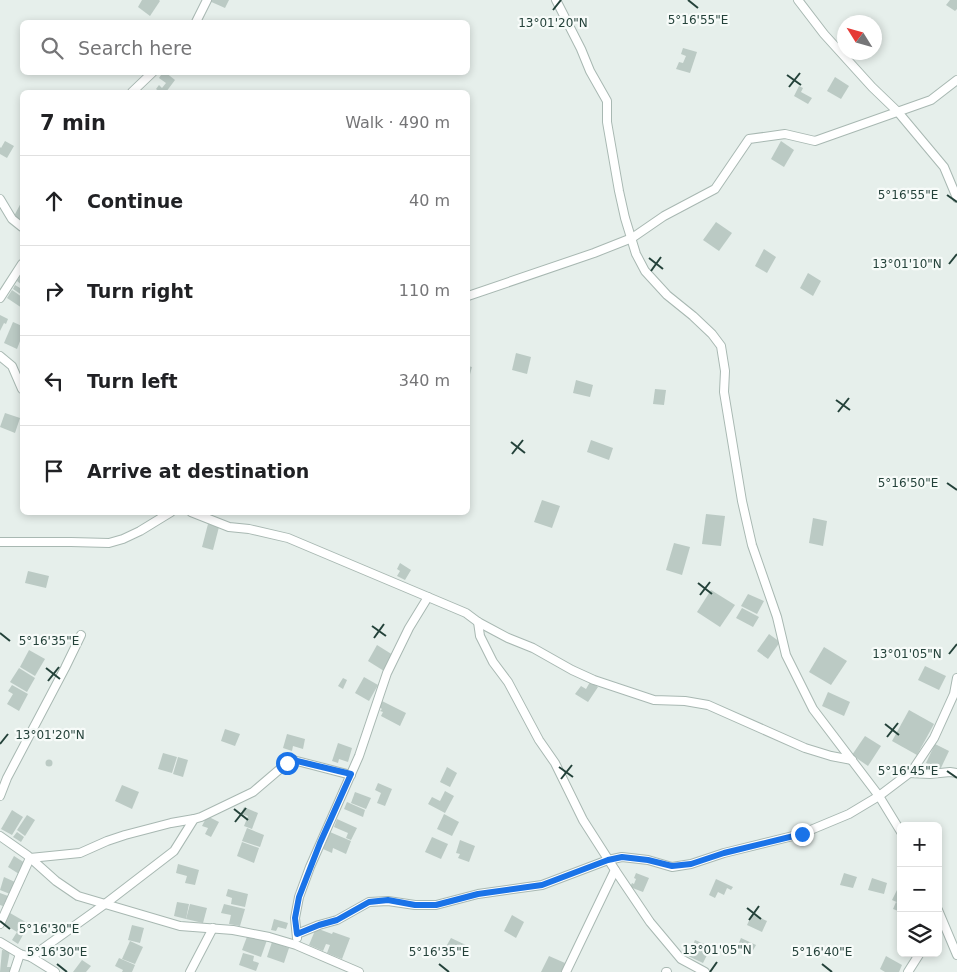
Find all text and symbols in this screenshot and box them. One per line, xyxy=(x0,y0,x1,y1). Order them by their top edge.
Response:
text: 5°16'55"E xyxy=(668,13,728,27)
north arrow xyxy=(837,15,882,60)
text: 13°01'20"N xyxy=(518,16,588,30)
search box xyxy=(20,20,470,75)
icon: search xyxy=(38,34,66,62)
text: Search here xyxy=(78,37,192,59)
text: 7 min xyxy=(40,111,106,135)
text: Walk · 490 m xyxy=(345,113,450,132)
icon: ahead xyxy=(40,187,68,215)
text: 5°16'55"E xyxy=(878,188,938,202)
text: Continue xyxy=(87,190,183,212)
text: 40 m xyxy=(409,191,450,210)
text: 13°01'10"N xyxy=(872,257,942,271)
icon: right xyxy=(40,277,68,305)
text: Turn right xyxy=(87,280,193,302)
text: 110 m xyxy=(399,281,450,300)
icon: left xyxy=(40,367,68,395)
text: Turn left xyxy=(87,370,178,392)
text: 340 m xyxy=(399,371,450,390)
icon: arrive xyxy=(40,457,68,485)
text: Arrive at destination xyxy=(87,460,309,482)
text: 5°16'50"E xyxy=(878,476,938,490)
text: 5°16'35"E xyxy=(19,634,79,648)
text: 13°01'05"N xyxy=(872,647,942,661)
text: 13°01'20"N xyxy=(15,728,85,742)
route start xyxy=(276,752,299,775)
text: 5°16'45"E xyxy=(878,764,938,778)
map controls xyxy=(897,822,942,957)
button: + xyxy=(897,822,942,867)
route end xyxy=(791,823,814,846)
button: − xyxy=(897,867,942,912)
button: layers xyxy=(897,912,942,957)
text: 5°16'30"E xyxy=(19,922,79,936)
text: 13°01'05"N xyxy=(682,943,752,957)
text: 5°16'30"E xyxy=(27,945,87,959)
text: 5°16'35"E xyxy=(409,945,469,959)
text: 5°16'40"E xyxy=(792,945,852,959)

